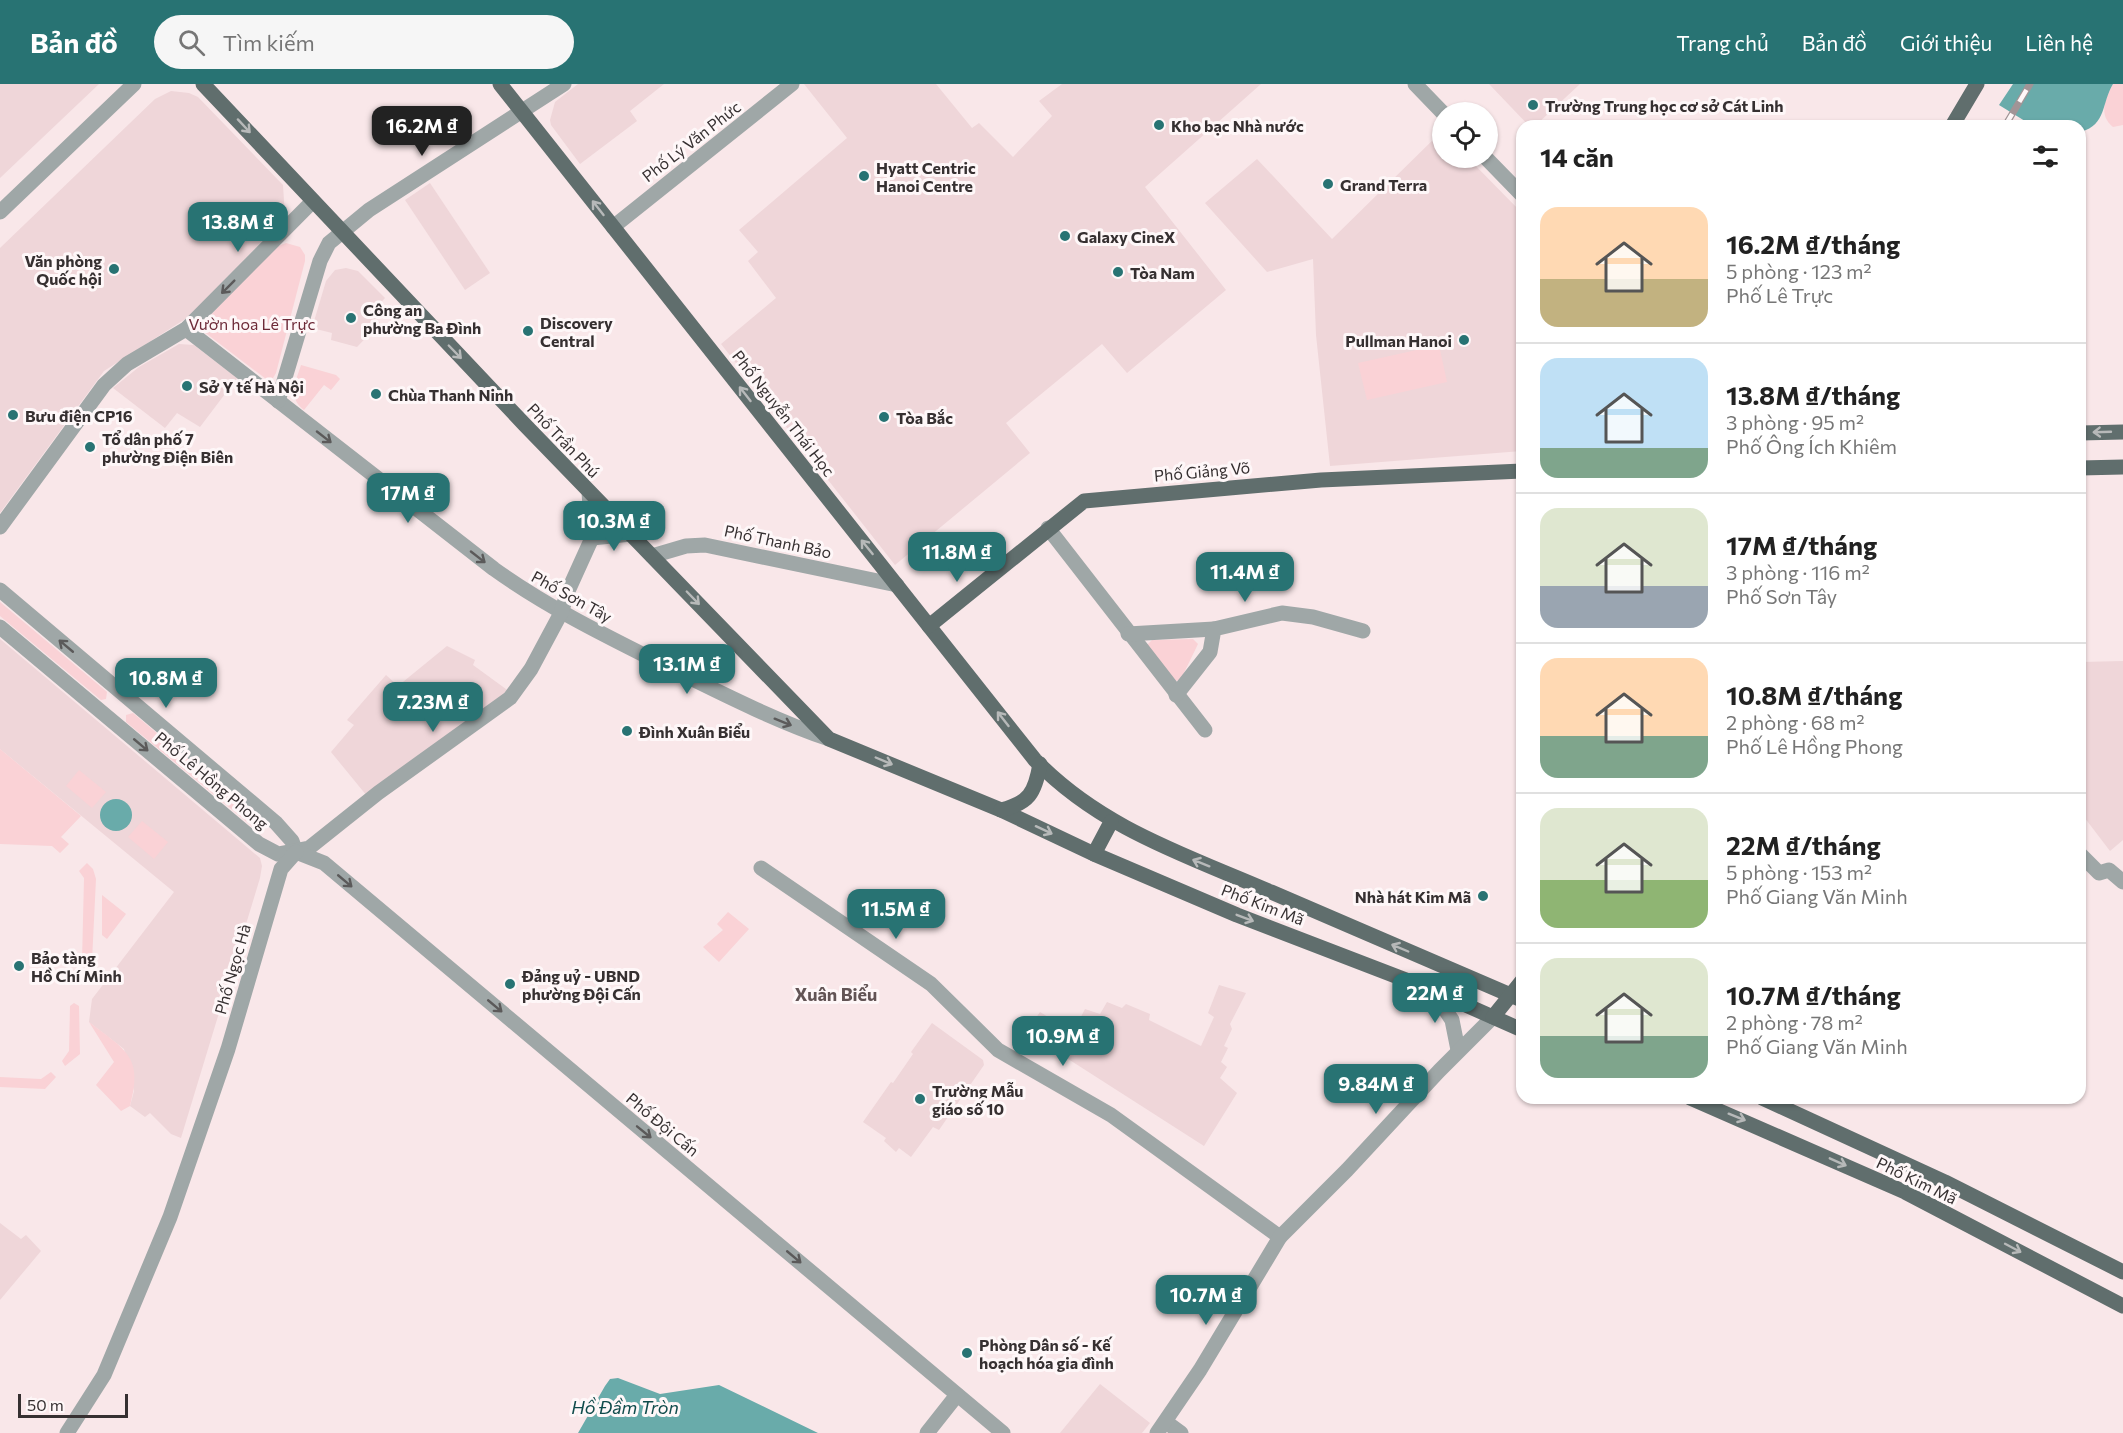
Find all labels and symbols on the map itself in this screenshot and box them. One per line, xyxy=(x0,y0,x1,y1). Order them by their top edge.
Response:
place label: Trường Trung học cơ sở Cát Linh xyxy=(1545,96,1784,116)
street label: Phố Lý Văn Phức xyxy=(638,97,744,185)
marker: Trường Trung học cơ sở Cát Linh xyxy=(1526,98,1540,112)
pin: 16.2M ₫ xyxy=(367,106,477,157)
place label: Kho bạc Nhà nước xyxy=(1171,116,1304,136)
one-way arrow xyxy=(237,118,251,133)
marker: Kho bạc Nhà nước xyxy=(1152,118,1166,132)
place label: Hyatt Centric Hanoi Centre xyxy=(876,158,976,195)
marker: Hyatt Centric Hanoi Centre xyxy=(857,169,871,183)
place label: Grand Terra xyxy=(1340,175,1427,194)
marker: Grand Terra xyxy=(1321,177,1335,191)
one-way arrow xyxy=(592,200,605,216)
pin: 13.8M ₫ xyxy=(183,202,293,253)
place label: Galaxy CineX xyxy=(1077,227,1175,246)
marker: Galaxy CineX xyxy=(1058,229,1072,243)
place label: Văn phòng Quốc hội xyxy=(25,251,102,289)
marker: Văn phòng Quốc hội xyxy=(107,262,121,276)
place label: Tòa Nam xyxy=(1130,263,1195,282)
marker: Tòa Nam xyxy=(1111,265,1125,279)
one-way arrow xyxy=(220,280,235,295)
place label: Công an phường Ba Đình xyxy=(363,300,481,337)
marker: Công an phường Ba Đình xyxy=(344,311,358,325)
place label: Discovery Central xyxy=(540,313,613,350)
park label: Vườn hoa Lê Trực xyxy=(189,314,315,333)
marker: Discovery Central xyxy=(521,324,535,338)
place label: Pullman Hanoi xyxy=(1345,331,1452,350)
marker: Pullman Hanoi xyxy=(1457,333,1471,347)
one-way arrow xyxy=(448,345,463,360)
street label: Phố Nguyễn Thái Học xyxy=(729,346,839,480)
place label: Sở Y tế Hà Nội xyxy=(199,377,304,397)
marker: Sở Y tế Hà Nội xyxy=(180,379,194,393)
place label: Chùa Thanh Ninh xyxy=(388,385,513,404)
one-way arrow xyxy=(739,386,752,402)
marker: Chùa Thanh Ninh xyxy=(369,387,383,401)
street label: Phố Trần Phú xyxy=(524,399,604,481)
place label: Bưu điện CP16 xyxy=(25,406,133,426)
marker: Bưu điện CP16 xyxy=(6,408,20,422)
place label: Tòa Bắc xyxy=(896,408,953,427)
marker: Tòa Bắc xyxy=(877,410,891,424)
one-way arrow xyxy=(2092,426,2112,438)
place label: Tổ dân phố 7 phường Điện Biên xyxy=(102,429,233,467)
one-way arrow xyxy=(316,430,332,443)
marker: Tổ dân phố 7 phường Điện Biên xyxy=(83,440,97,454)
street label: Phố Giảng Võ xyxy=(1153,457,1251,485)
pin: 17M ₫ xyxy=(366,473,450,524)
pin: 10.3M ₫ xyxy=(559,501,669,552)
street label: Phố Thanh Bảo xyxy=(723,520,833,562)
pin: 11.8M ₫ xyxy=(902,532,1012,583)
one-way arrow xyxy=(860,539,873,555)
one-way arrow xyxy=(470,550,486,563)
pin: 11.4M ₫ xyxy=(1190,552,1300,603)
street label: Phố Sơn Tây xyxy=(529,566,615,626)
one-way arrow xyxy=(685,590,700,605)
one-way arrow xyxy=(59,639,74,653)
pin: 13.1M ₫ xyxy=(632,644,742,695)
pin: 10.8M ₫ xyxy=(111,658,221,709)
pin: 7.23M ₫ xyxy=(378,682,488,733)
one-way arrow xyxy=(996,711,1009,727)
one-way arrow xyxy=(774,717,792,728)
place label: Đình Xuân Biểu xyxy=(638,722,750,741)
marker: Đình Xuân Biểu xyxy=(620,724,634,738)
street label: Phố Lê Hồng Phong xyxy=(152,727,273,833)
one-way arrow xyxy=(133,738,148,752)
one-way arrow xyxy=(874,755,892,767)
one-way arrow xyxy=(1034,825,1052,837)
one-way arrow xyxy=(1192,857,1211,868)
one-way arrow xyxy=(337,874,353,887)
street label: Phố Kim Mã xyxy=(1219,880,1307,928)
place label: Nhà hát Kim Mã xyxy=(1355,887,1471,906)
pin: 11.5M ₫ xyxy=(841,889,951,940)
marker: Nhà hát Kim Mã xyxy=(1476,889,1490,903)
one-way arrow xyxy=(1235,913,1254,924)
street label: Phố Ngọc Hà xyxy=(210,922,254,1016)
one-way arrow xyxy=(1391,942,1410,953)
place label: Bảo tàng Hồ Chí Minh xyxy=(31,948,122,985)
marker: Bảo tàng Hồ Chí Minh xyxy=(12,959,26,973)
place label: Đảng uỷ - UBND phường Đội Cấn xyxy=(521,966,641,1004)
pin: 22M ₫ xyxy=(1393,973,1477,1024)
marker: Đảng uỷ - UBND phường Đội Cấn xyxy=(503,977,517,991)
district label: Xuân Biểu xyxy=(795,983,877,1005)
one-way arrow xyxy=(487,1000,503,1013)
pin: 10.9M ₫ xyxy=(1008,1016,1118,1067)
pin: 9.84M ₫ xyxy=(1321,1064,1431,1115)
place label: Trường Mẫu giáo số 10 xyxy=(932,1081,1023,1118)
street label: Phố Đội Cấn xyxy=(623,1088,703,1160)
marker: Trường Mẫu giáo số 10 xyxy=(913,1092,927,1106)
one-way arrow xyxy=(1728,1112,1746,1123)
one-way arrow xyxy=(636,1125,651,1139)
street label: Phố Kim Mã xyxy=(1874,1152,1960,1208)
one-way arrow xyxy=(1829,1157,1847,1168)
one-way arrow xyxy=(2003,1243,2021,1255)
one-way arrow xyxy=(786,1250,801,1264)
pin: 10.7M ₫ xyxy=(1151,1275,1261,1326)
place label: Phòng Dân số - Kế hoạch hóa gia đình xyxy=(979,1335,1114,1373)
marker: Phòng Dân số - Kế hoạch hóa gia đình xyxy=(960,1346,974,1360)
scale bar xyxy=(18,1391,128,1418)
water label: Hồ Đầm Tròn xyxy=(571,1396,679,1418)

